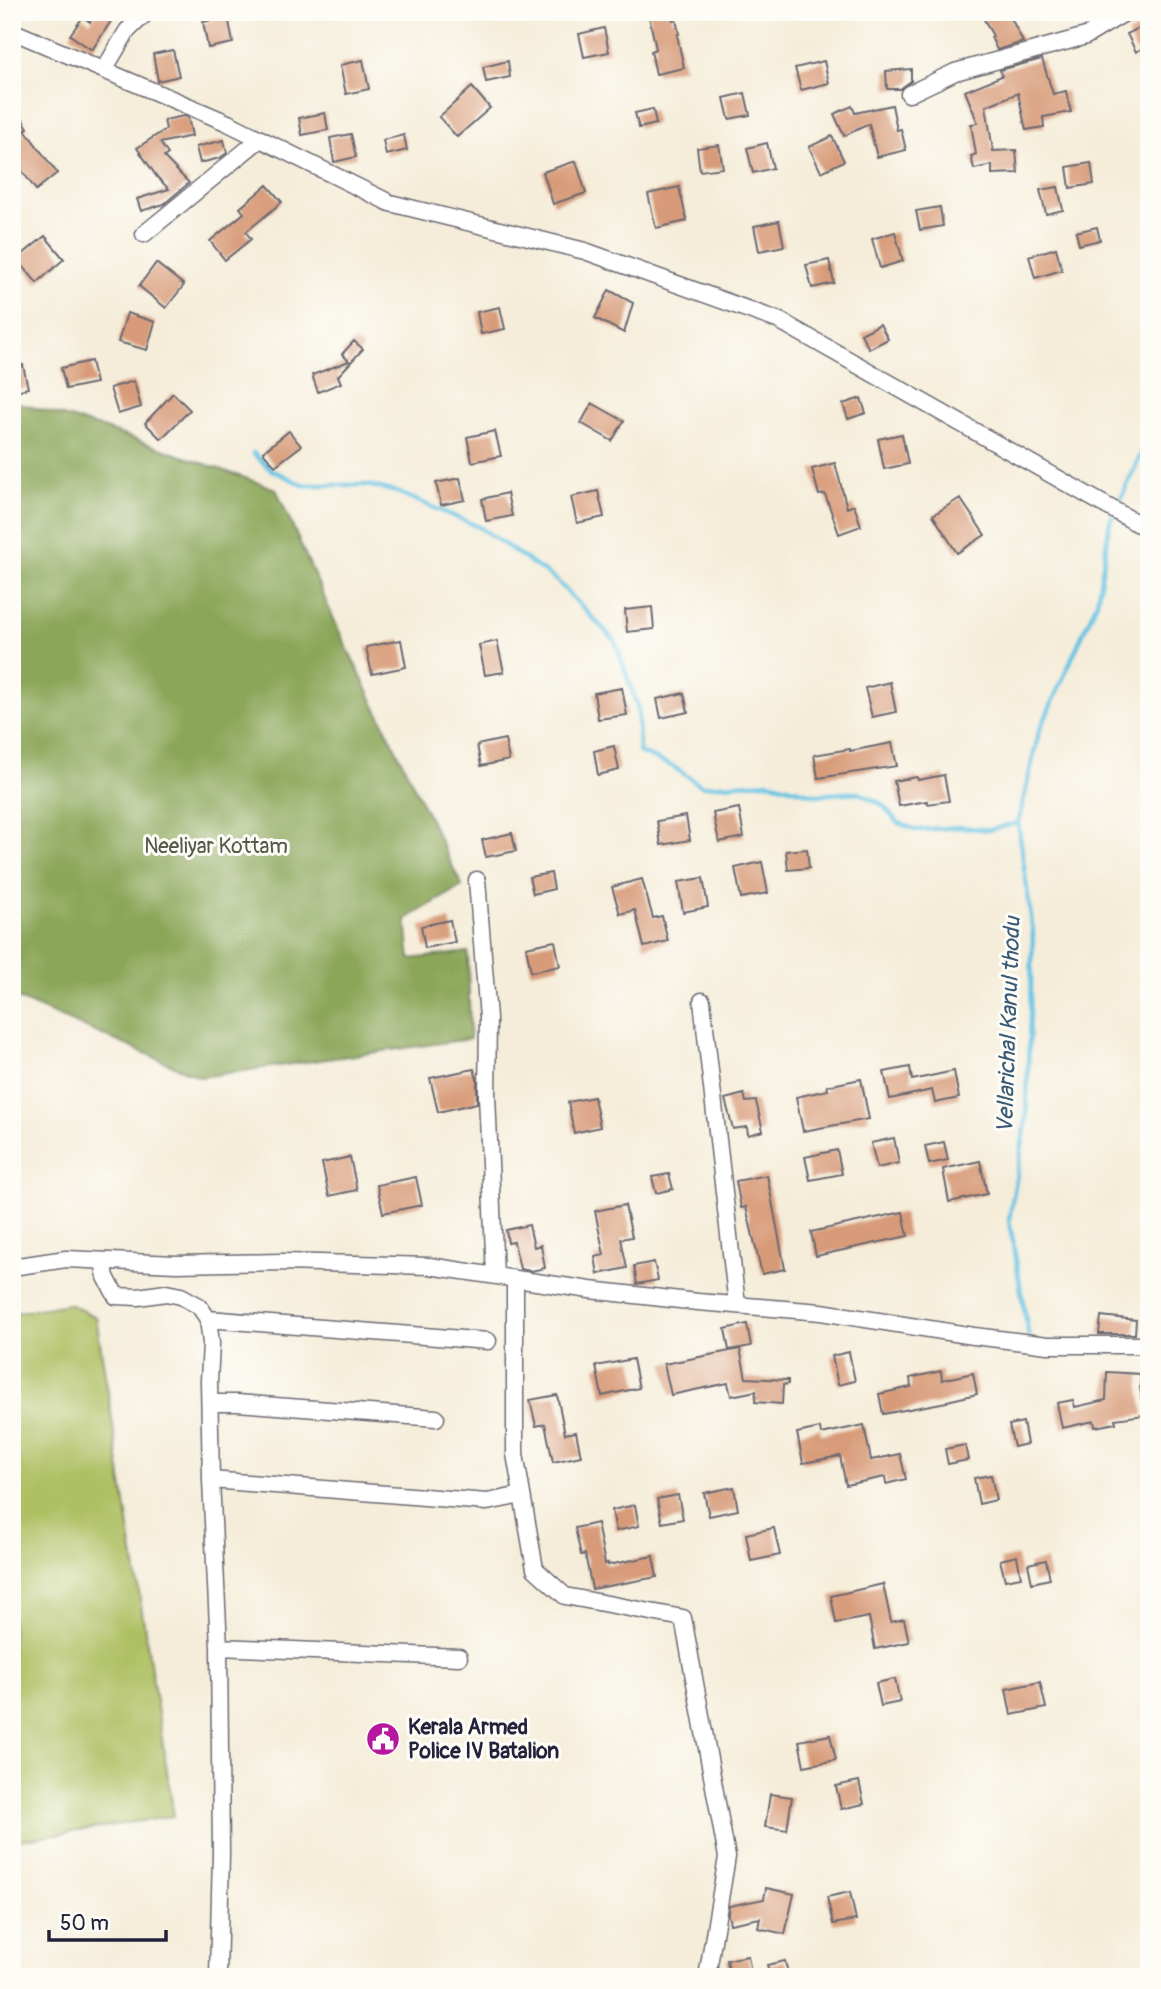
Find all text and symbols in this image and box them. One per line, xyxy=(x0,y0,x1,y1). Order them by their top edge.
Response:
park label: Neeliyar Kottam xyxy=(144,833,288,860)
water label: Vellarichal Kanul thodu xyxy=(990,915,1027,1134)
place label: Kerala Armed Police IV Batalion xyxy=(408,1714,559,1765)
public building icon: Kerala Armed Police IV Batalion xyxy=(364,1720,402,1758)
scale bar xyxy=(49,1898,166,1942)
text: 50 m xyxy=(60,1910,109,1937)

